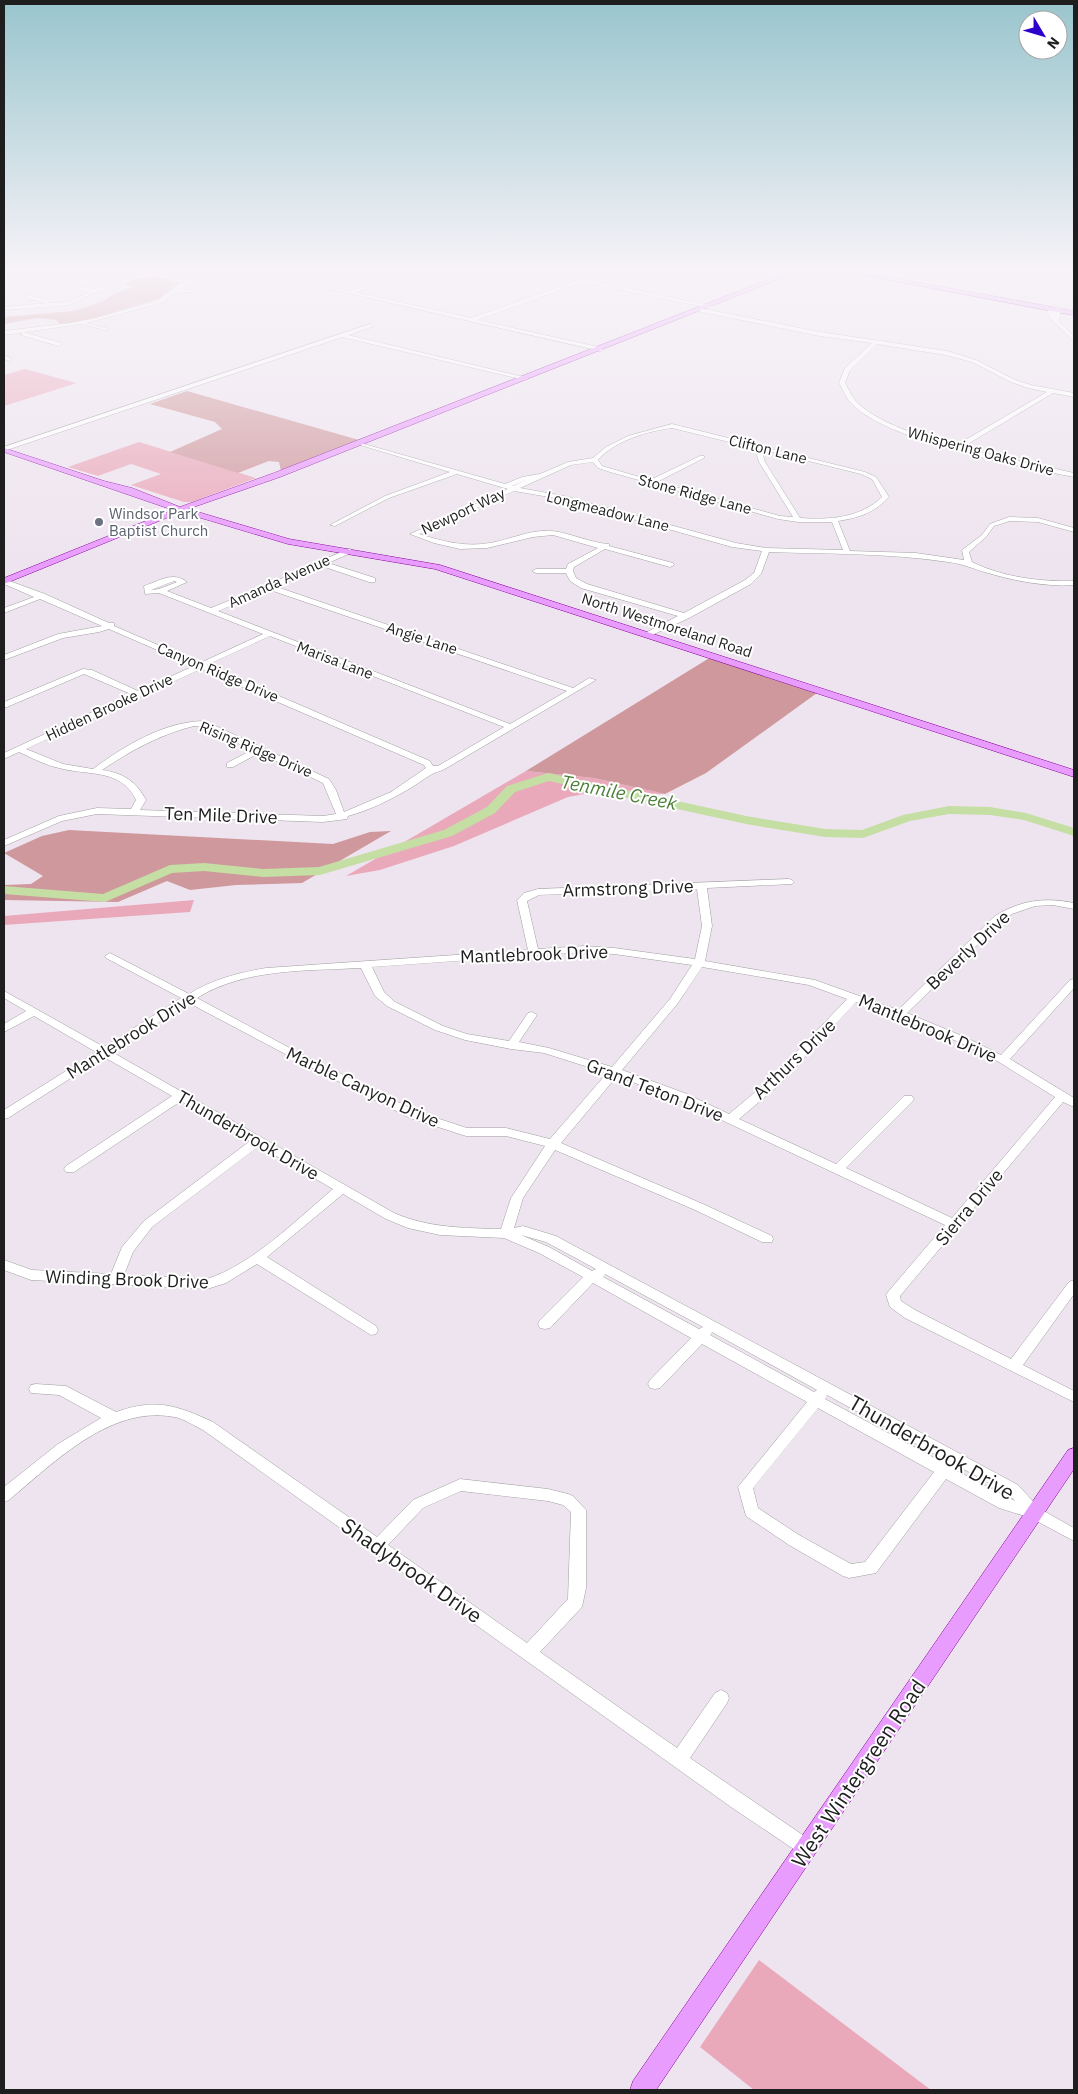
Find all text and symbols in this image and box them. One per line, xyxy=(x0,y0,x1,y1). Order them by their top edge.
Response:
north arrow xyxy=(1018,10,1068,60)
text: N xyxy=(1043,33,1063,53)
street label: Whispering Oaks Drive xyxy=(906,422,1056,480)
street label: Clifton Lane xyxy=(727,430,809,468)
street label: Stone Ridge Lane xyxy=(636,470,754,518)
street label: Newport Way xyxy=(418,483,508,539)
street label: Longmeadow Lane xyxy=(545,487,671,535)
place label: Windsor Park Baptist Church xyxy=(109,504,208,540)
marker: Windsor Park Baptist Church xyxy=(93,516,105,528)
street label: Amanda Avenue xyxy=(225,550,333,612)
street label: North Westmoreland Road xyxy=(579,588,755,662)
street label: Angie Lane xyxy=(384,618,460,658)
street label: Marisa Lane xyxy=(294,637,376,683)
street label: Canyon Ridge Drive xyxy=(154,638,282,706)
street label: Hidden Brooke Drive xyxy=(42,669,176,745)
street label: Rising Ridge Drive xyxy=(197,717,315,781)
water label: Tenmile Creek xyxy=(559,769,680,815)
street label: Ten Mile Drive xyxy=(164,802,278,828)
street label: Armstrong Drive xyxy=(562,874,694,902)
street label: Beverly Drive xyxy=(921,905,1015,995)
street label: Mantlebrook Drive xyxy=(460,940,609,968)
street label: Mantlebrook Drive xyxy=(62,986,200,1084)
street label: Mantlebrook Drive xyxy=(855,988,1001,1068)
street label: Arthurs Drive xyxy=(748,1014,840,1104)
street label: Marble Canyon Drive xyxy=(283,1041,443,1133)
street label: Grand Teton Drive xyxy=(583,1053,727,1127)
street label: Thunderbrook Drive xyxy=(173,1085,323,1185)
street label: Sierra Drive xyxy=(930,1164,1008,1250)
street label: Winding Brook Drive xyxy=(45,1265,209,1293)
street label: Thunderbrook Drive xyxy=(844,1388,1020,1506)
street label: Shadybrook Drive xyxy=(336,1511,488,1629)
street label: West Wintergreen Road xyxy=(785,1673,931,1873)

